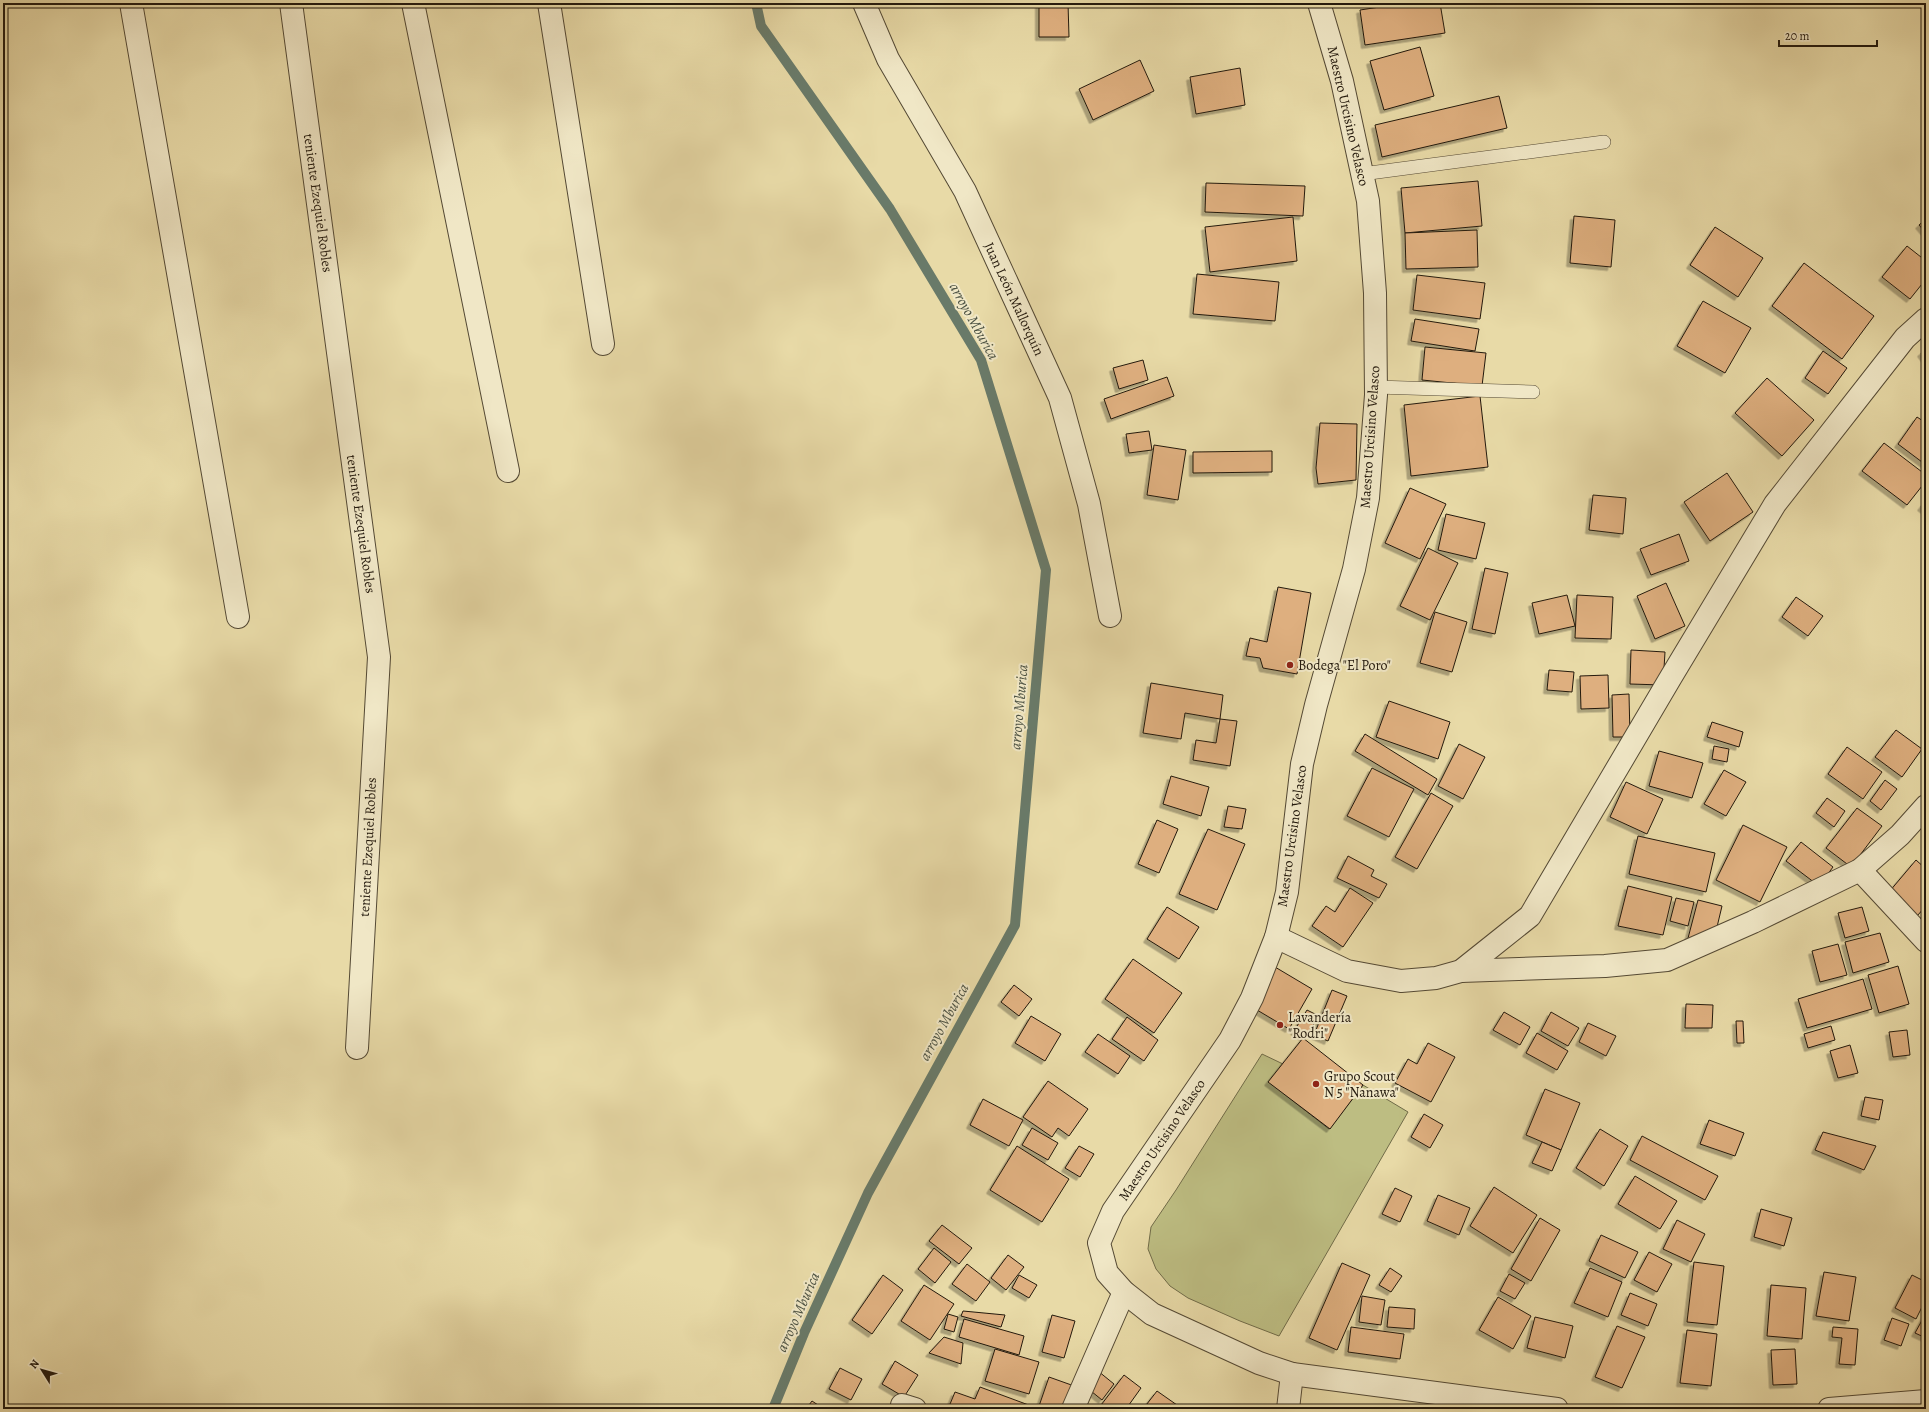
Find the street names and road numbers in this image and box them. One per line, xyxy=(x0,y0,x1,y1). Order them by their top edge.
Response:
street label: Maestro Urcisino Velasco xyxy=(1323,44,1373,188)
street label: teniente Ezequiel Robles xyxy=(299,133,337,273)
street label: Juan León Mallorquín xyxy=(979,239,1049,359)
street label: Maestro Urcisino Velasco xyxy=(1356,365,1384,509)
street label: teniente Ezequiel Robles xyxy=(342,454,380,594)
street label: Maestro Urcisino Velasco xyxy=(1273,764,1311,908)
street label: teniente Ezequiel Robles xyxy=(355,777,381,917)
street label: Maestro Urcisino Velasco xyxy=(1114,1075,1210,1205)

